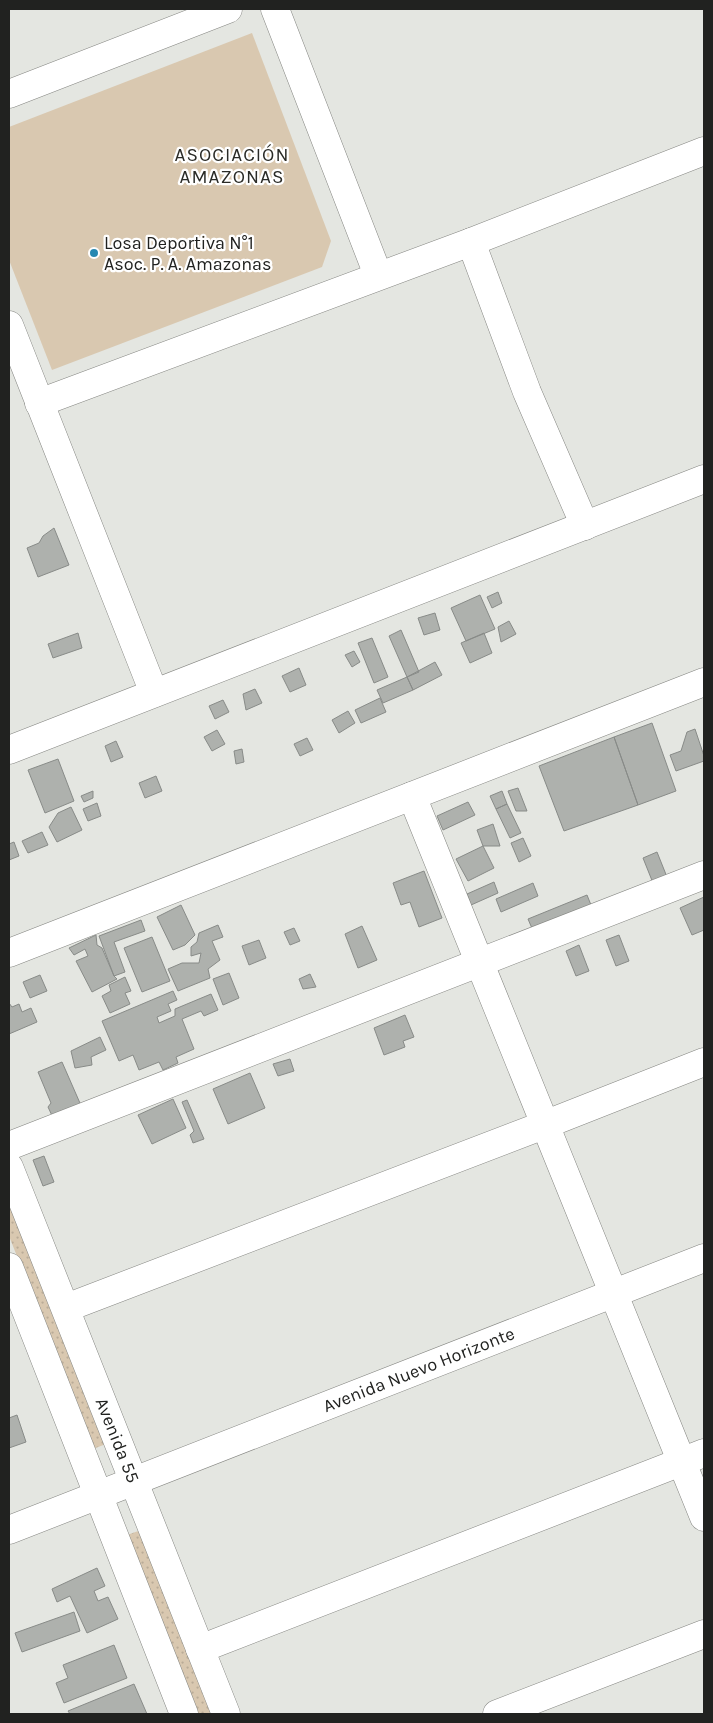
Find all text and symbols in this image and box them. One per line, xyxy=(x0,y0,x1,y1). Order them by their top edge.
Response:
district label: ASOCIACIÓN AMAZONAS xyxy=(175,143,289,188)
place label: Losa Deportiva N°1 Asoc. P. A. Amazonas xyxy=(104,232,271,275)
marker: Losa Deportiva N°1 Asoc. P. A. Amazonas xyxy=(88,247,100,259)
street label: Avenida Nuevo Horizonte xyxy=(320,1322,518,1417)
street label: Avenida 55 xyxy=(91,1395,144,1486)

